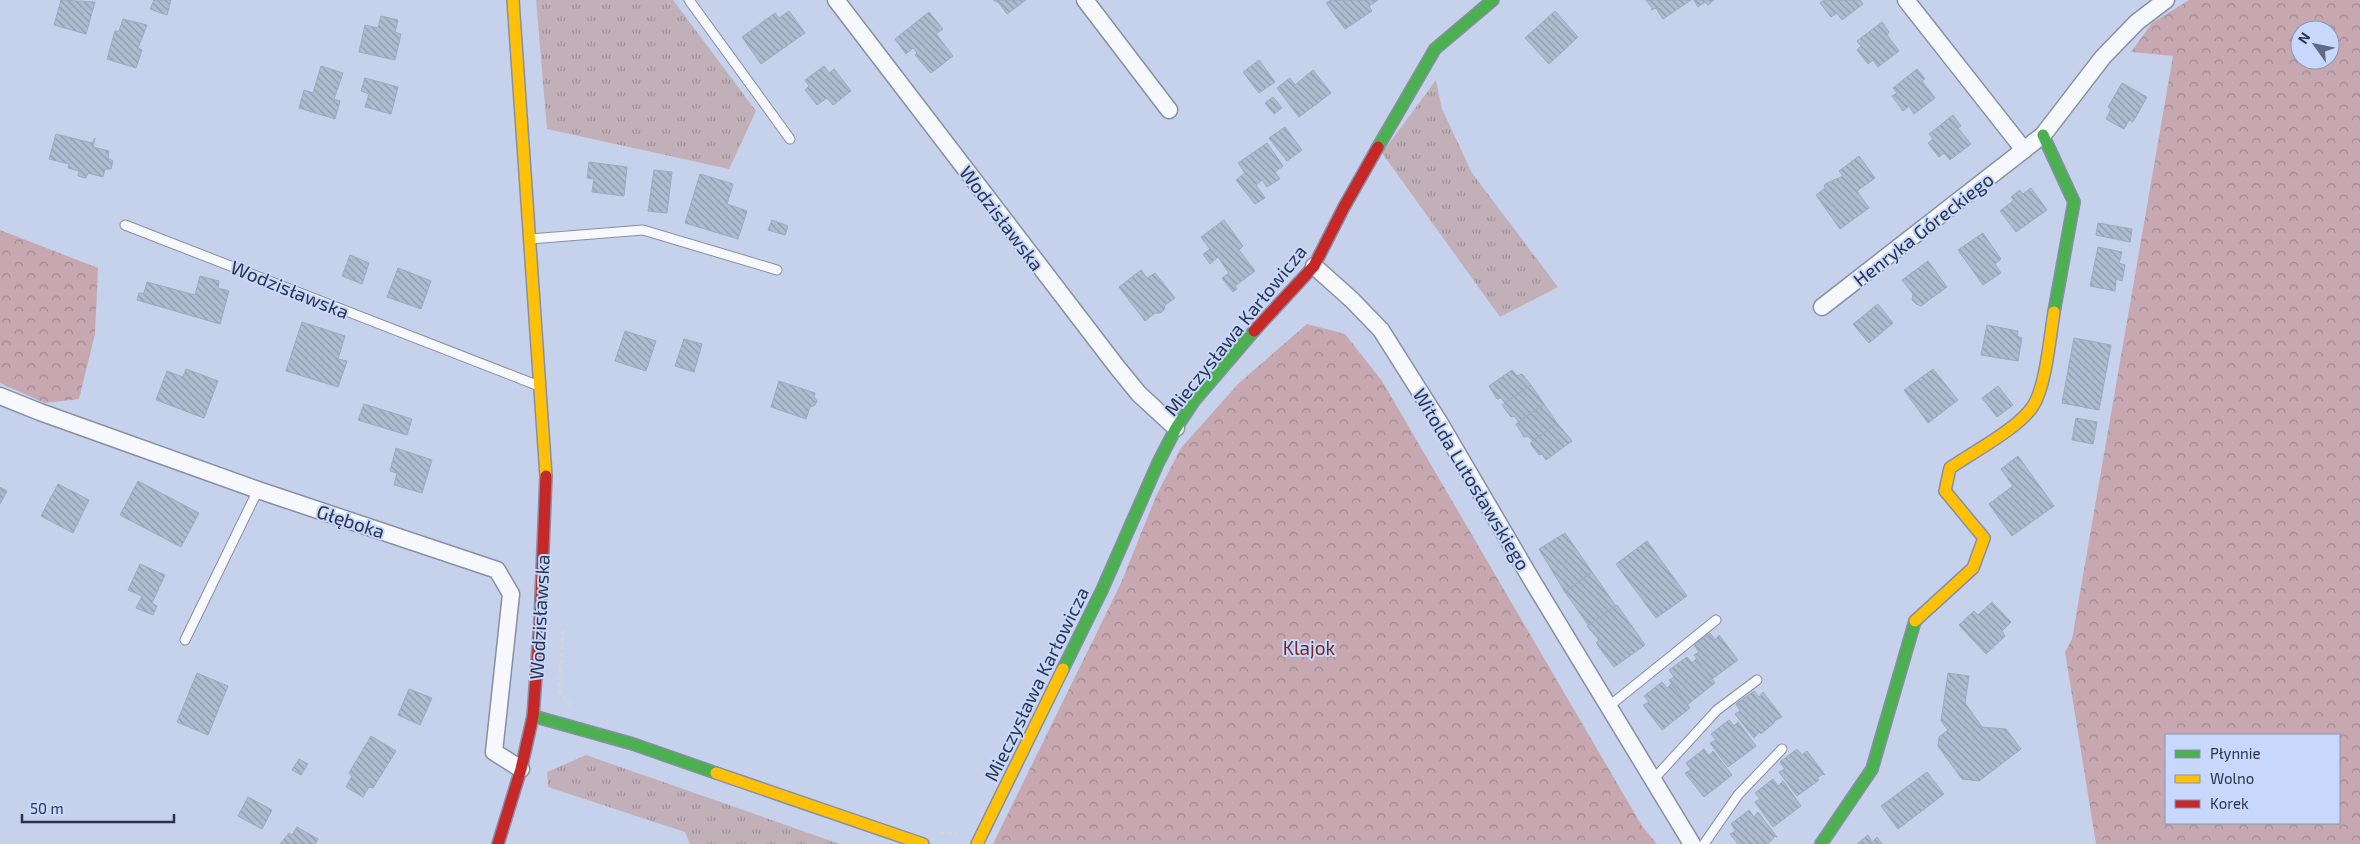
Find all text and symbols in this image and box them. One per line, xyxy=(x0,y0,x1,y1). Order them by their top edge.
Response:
north arrow xyxy=(2290,20,2340,70)
text: N xyxy=(2294,29,2314,47)
street label: Wodzisławska xyxy=(955,161,1049,275)
street label: Henryka Góreckiego xyxy=(1848,167,1998,291)
street label: Mieczysława Karłowicza xyxy=(1159,240,1311,420)
street label: Wodzisławska xyxy=(228,255,352,323)
street label: Witolda Lutosławskiego xyxy=(1409,384,1535,574)
street label: Głęboka xyxy=(314,499,388,543)
street label: Wodzisławska xyxy=(524,554,554,680)
street label: Mieczysława Karłowicza xyxy=(979,583,1093,785)
park label: Klajok xyxy=(1283,636,1336,659)
legend xyxy=(2165,734,2340,824)
text: Płynnie xyxy=(2210,744,2261,762)
text: Wolno xyxy=(2210,769,2254,787)
scale bar xyxy=(22,792,175,824)
text: Korek xyxy=(2210,794,2249,812)
text: 50 m xyxy=(30,799,64,817)

